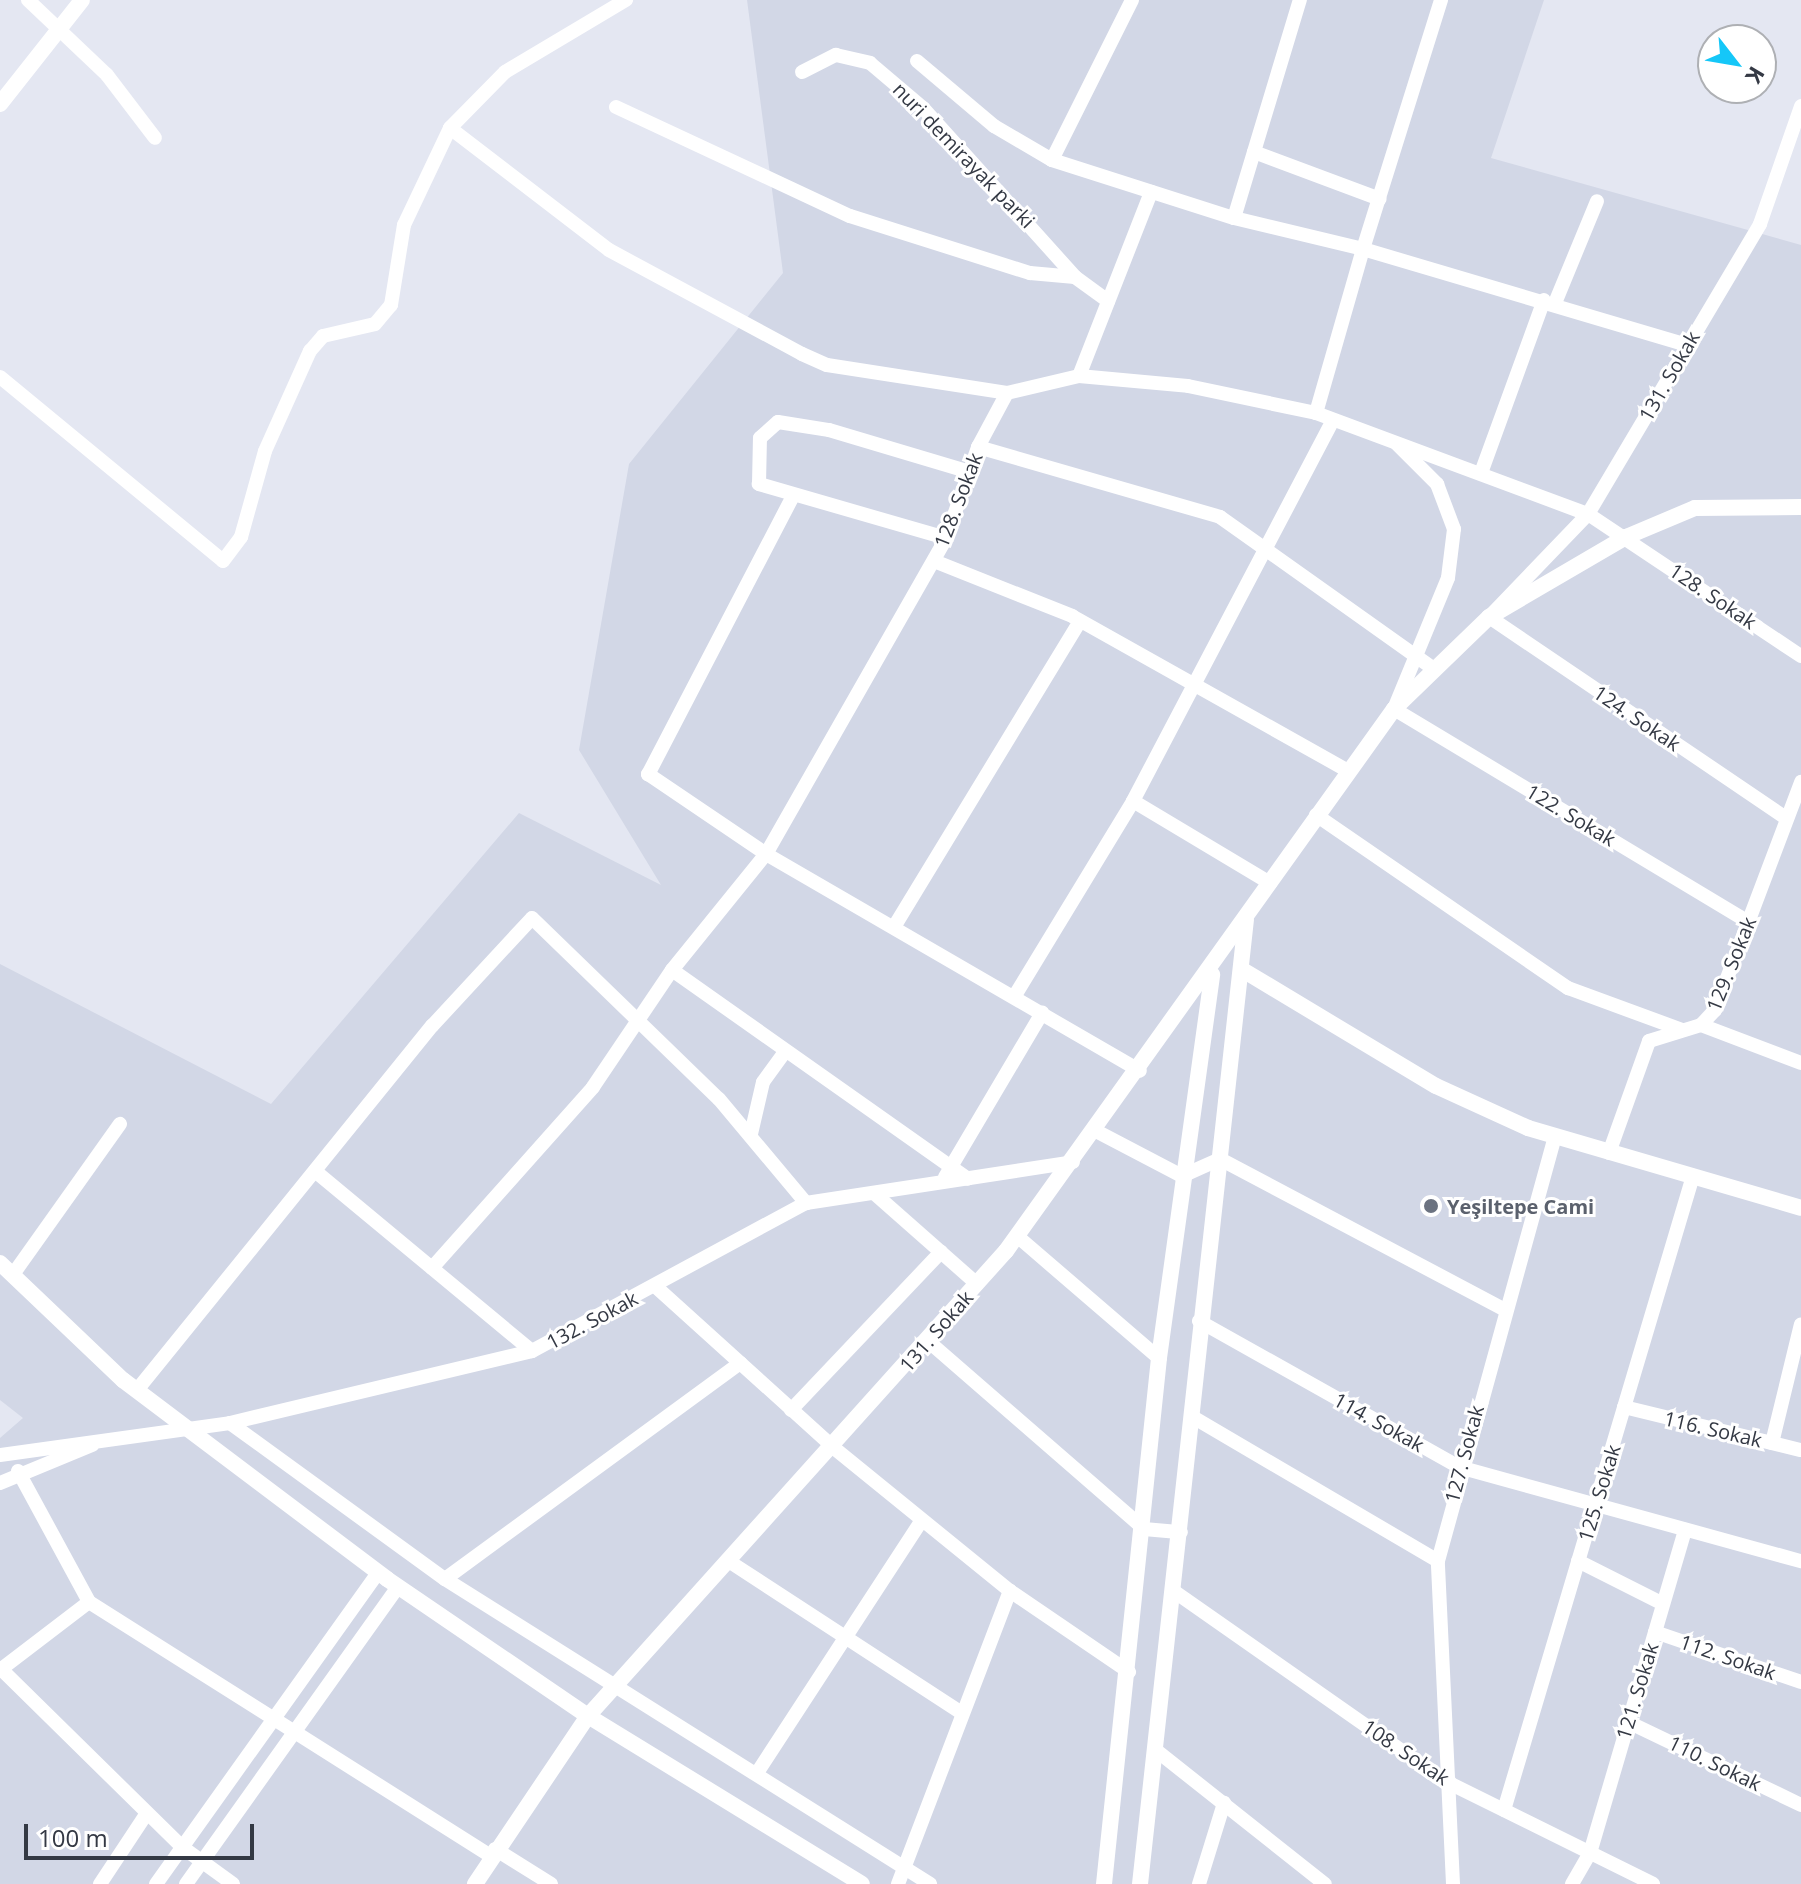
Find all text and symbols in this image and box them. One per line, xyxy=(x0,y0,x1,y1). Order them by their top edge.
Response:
north arrow xyxy=(1697,24,1777,104)
text: K xyxy=(1739,61,1772,89)
street label: nuri demirayak parki xyxy=(888,77,1040,233)
street label: 131. Sokak xyxy=(1634,327,1704,425)
street label: 128. Sokak xyxy=(929,449,987,551)
street label: 128. Sokak xyxy=(1665,558,1761,634)
street label: 124. Sokak xyxy=(1589,680,1685,756)
street label: 122. Sokak xyxy=(1522,779,1620,851)
street label: 129. Sokak xyxy=(1701,913,1761,1015)
place label: Yeşiltepe Cami xyxy=(1447,1194,1594,1218)
marker: Yeşiltepe Cami xyxy=(1422,1197,1440,1215)
street label: 131. Sokak xyxy=(894,1285,978,1377)
street label: 132. Sokak xyxy=(542,1286,642,1354)
street label: 114. Sokak xyxy=(1330,1387,1428,1457)
street label: 127. Sokak xyxy=(1439,1403,1489,1505)
street label: 116. Sokak xyxy=(1662,1406,1764,1452)
street label: 125. Sokak xyxy=(1573,1442,1625,1544)
street label: 112. Sokak xyxy=(1677,1629,1779,1685)
street label: 121. Sokak xyxy=(1611,1640,1663,1742)
street label: 108. Sokak xyxy=(1358,1714,1454,1790)
street label: 110. Sokak xyxy=(1665,1730,1765,1796)
scale bar xyxy=(28,1808,258,1858)
text: 100 m xyxy=(38,1821,108,1854)

